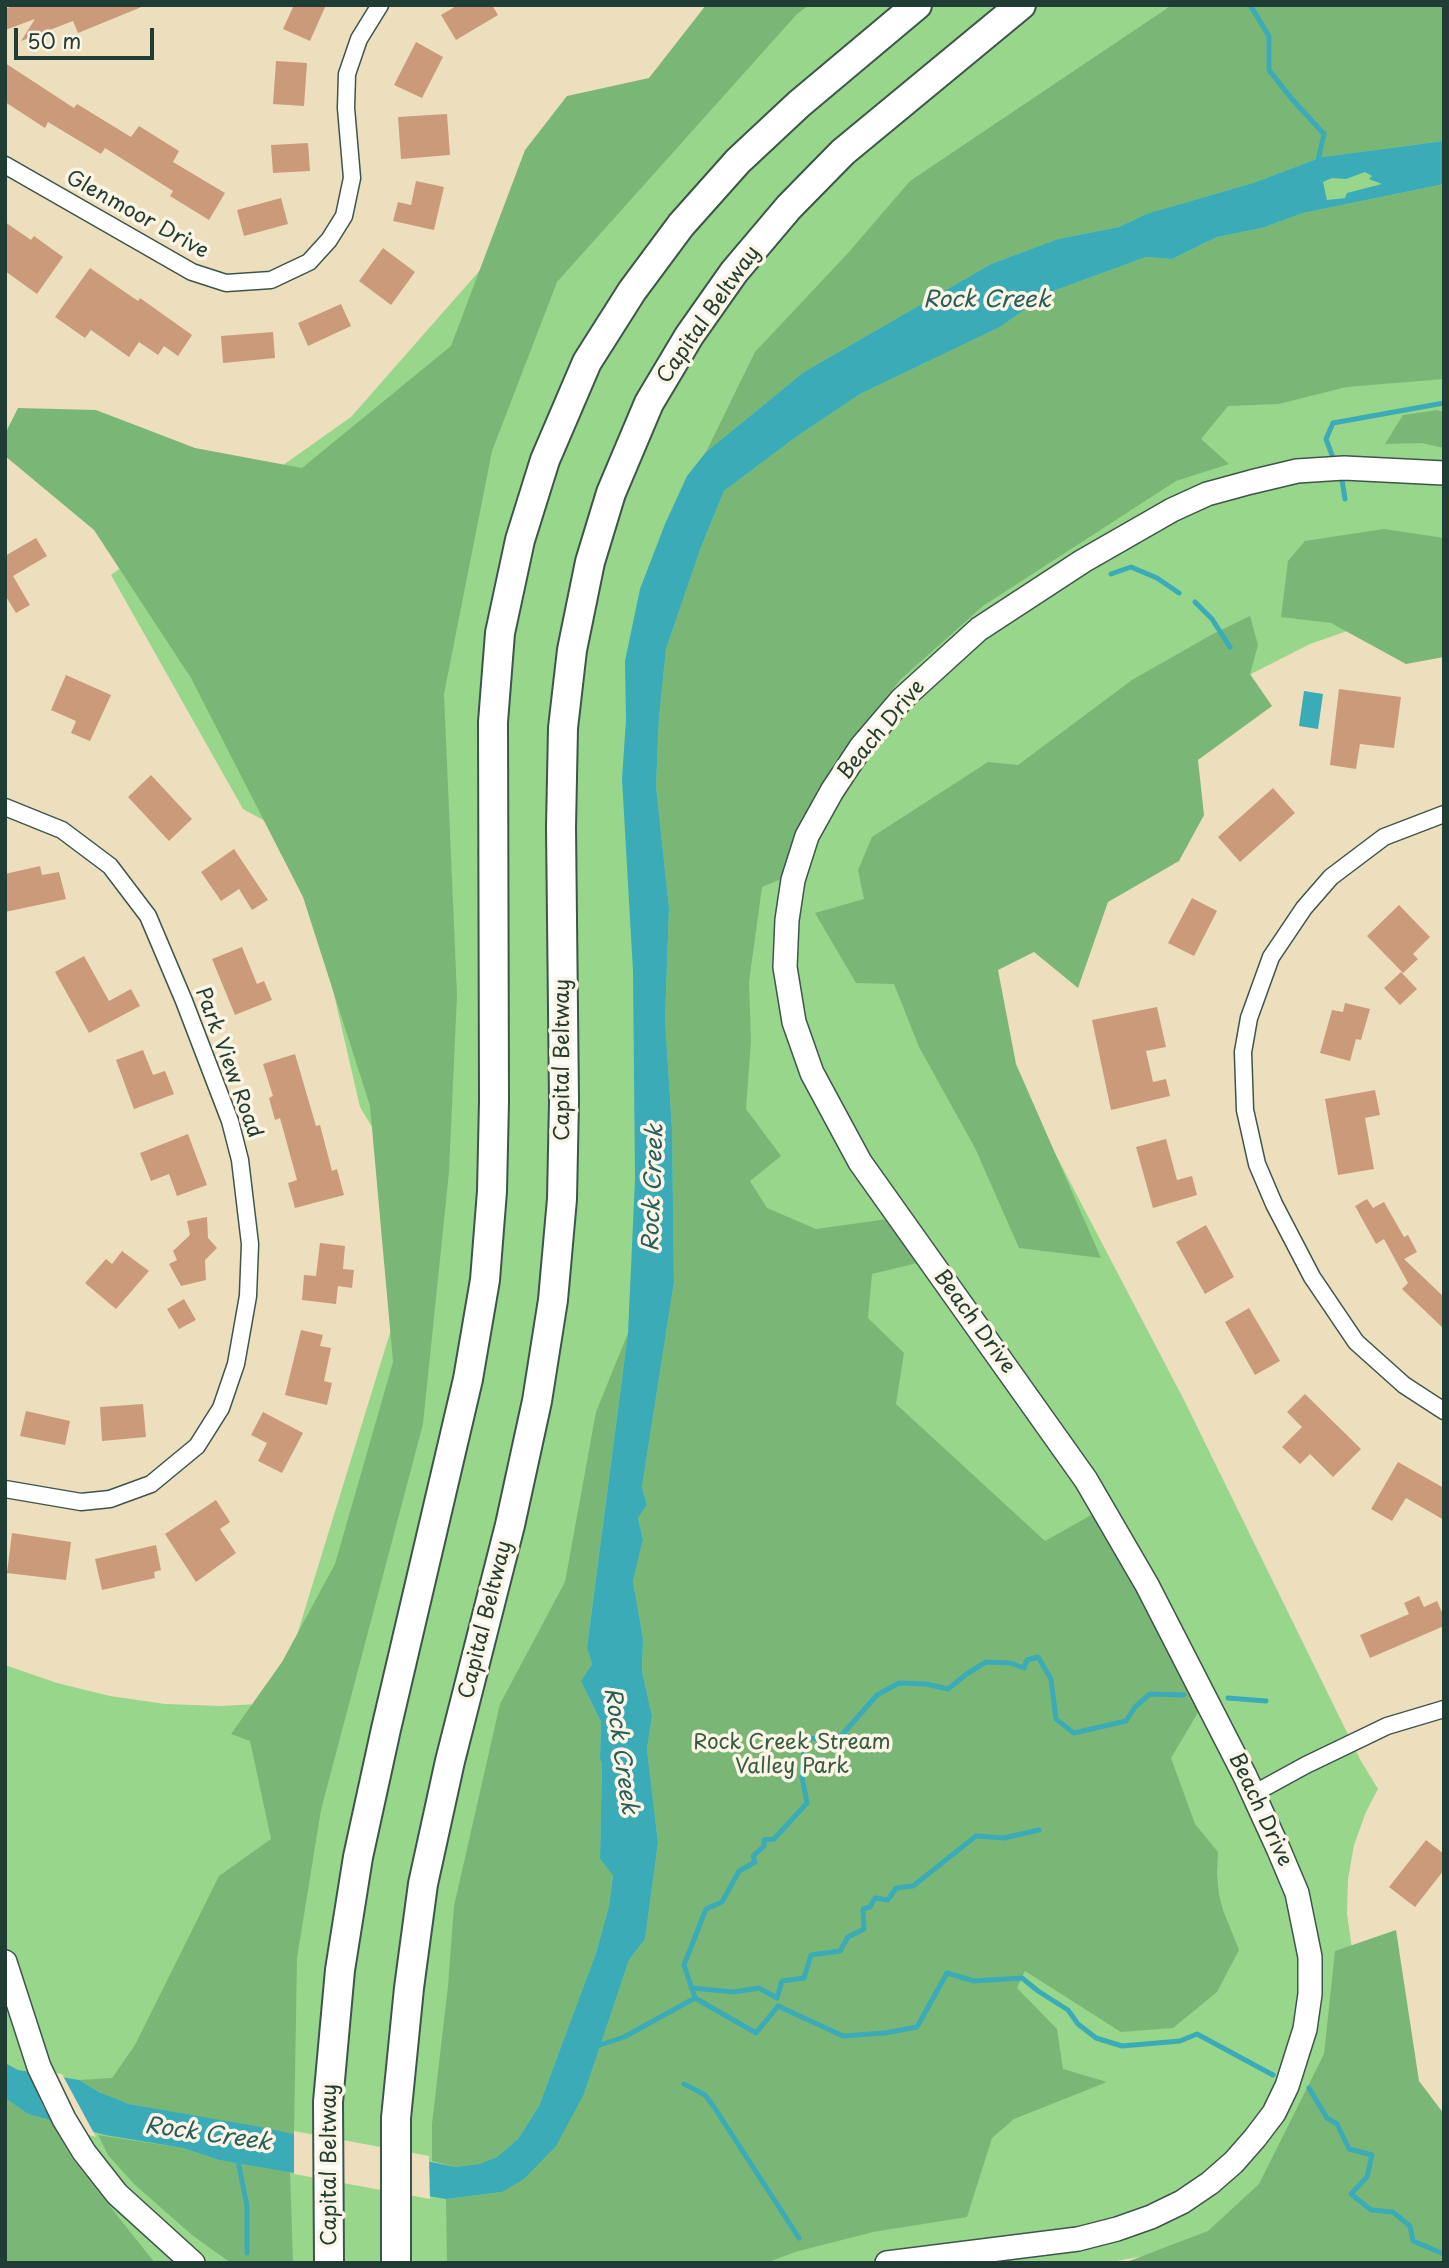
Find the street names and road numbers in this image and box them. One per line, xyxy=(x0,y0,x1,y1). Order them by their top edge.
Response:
street label: Glenmoor Drive xyxy=(61,165,213,265)
street label: Capital Beltway xyxy=(652,241,766,389)
street label: Beach Drive xyxy=(833,675,931,785)
street label: Capital Beltway xyxy=(550,979,576,1141)
street label: Park View Road xyxy=(189,984,267,1142)
street label: Beach Drive xyxy=(928,1265,1020,1379)
street label: Capital Beltway xyxy=(454,1538,518,1702)
street label: Beach Drive xyxy=(1223,1749,1297,1871)
street label: Capital Beltway xyxy=(317,2084,343,2246)

